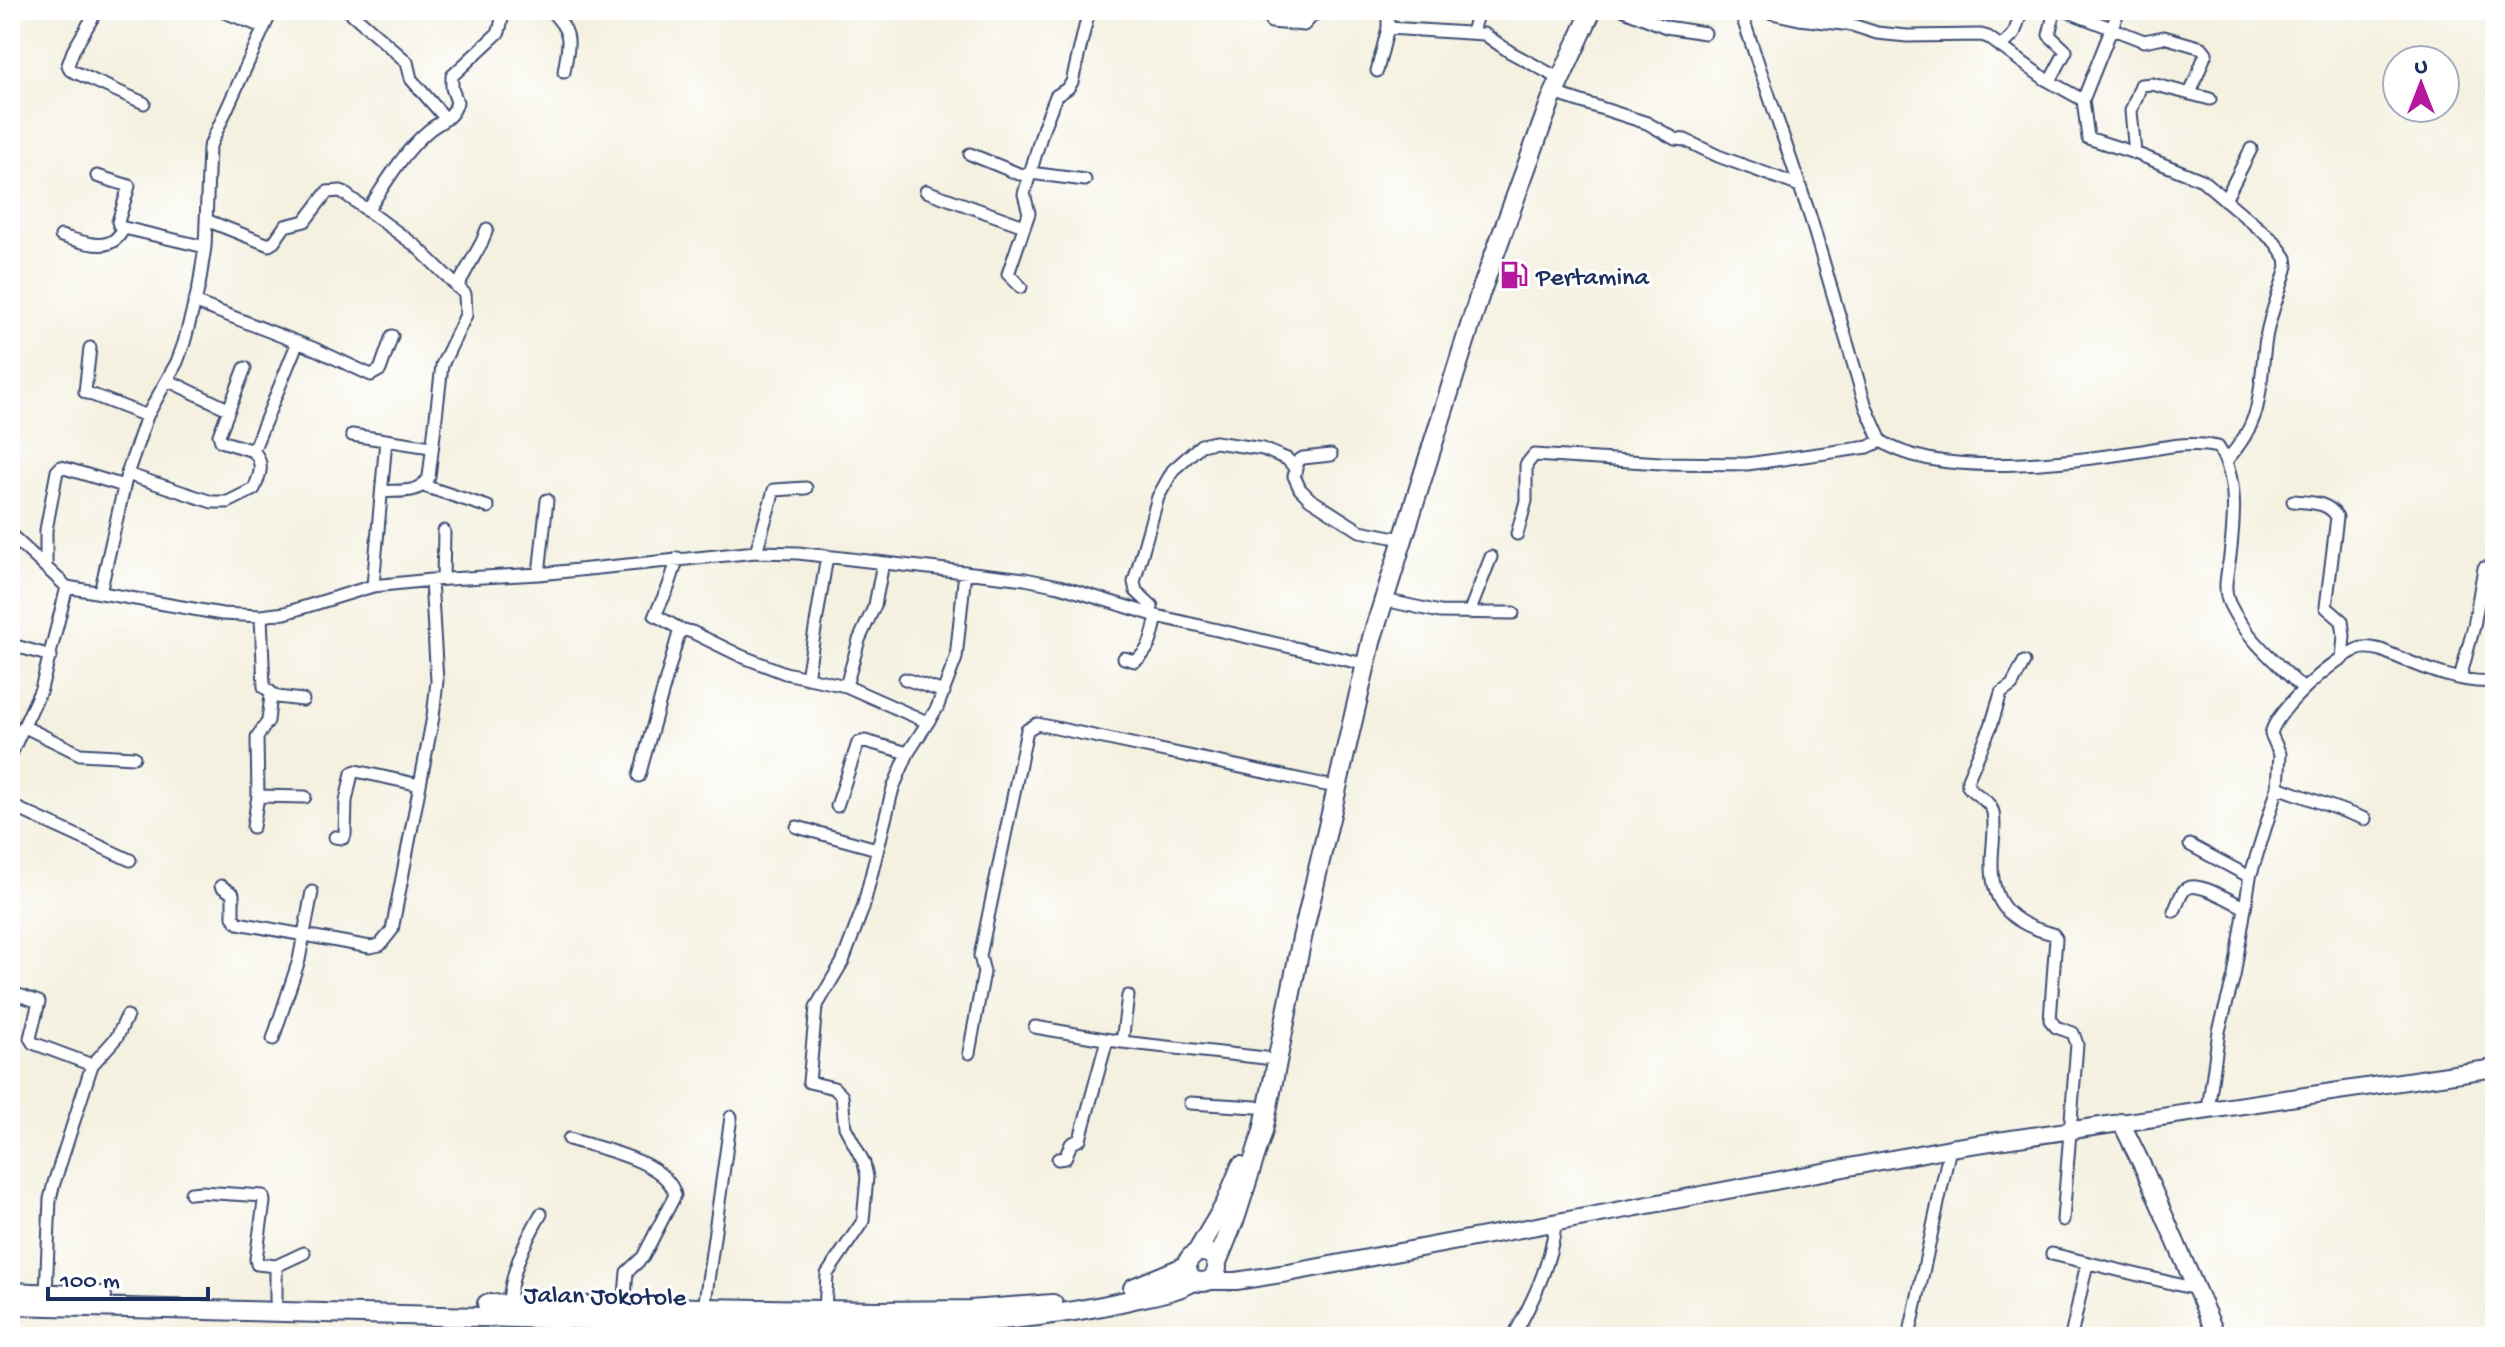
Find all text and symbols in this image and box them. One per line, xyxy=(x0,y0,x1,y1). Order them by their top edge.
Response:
north arrow xyxy=(2381,44,2461,124)
text: U xyxy=(2415,55,2428,81)
fuel station icon: Pertamina xyxy=(1499,260,1529,290)
place label: Pertamina xyxy=(1535,264,1650,295)
scale bar xyxy=(48,1251,208,1301)
text: 100 m xyxy=(59,1268,120,1297)
street label: Jalan Jokotole xyxy=(523,1282,687,1315)

